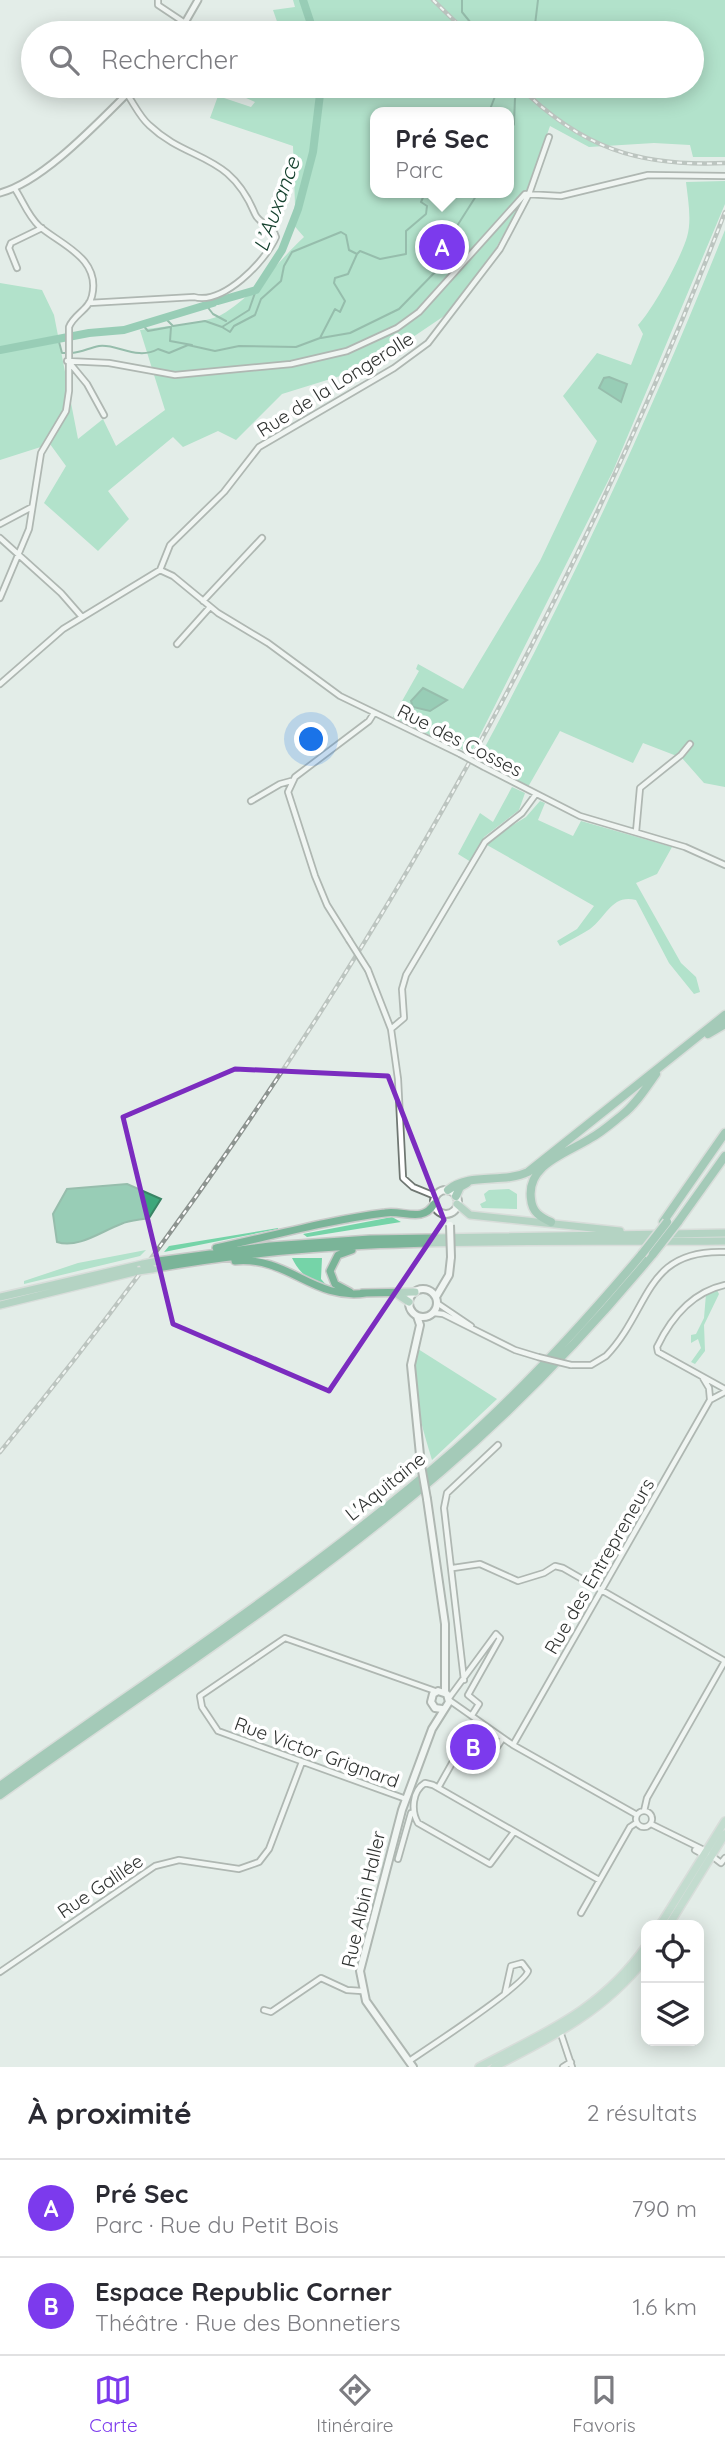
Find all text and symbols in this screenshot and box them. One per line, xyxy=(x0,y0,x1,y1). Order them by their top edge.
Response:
search box xyxy=(21,21,704,98)
icon: search xyxy=(45,41,83,79)
text: Rechercher xyxy=(101,43,238,76)
popup xyxy=(370,107,514,198)
text: Pré Sec xyxy=(395,122,489,155)
water label: L’Auxance xyxy=(247,152,305,255)
text: Parc xyxy=(395,155,443,184)
pin: A xyxy=(419,221,465,273)
street label: Rue de la Longerolle xyxy=(252,326,418,442)
street label: Rue des Cosses xyxy=(394,698,527,782)
your location xyxy=(294,722,328,756)
street label: L'Aquitaine xyxy=(340,1446,430,1526)
street label: Rue des Entrepreneurs xyxy=(539,1474,659,1658)
street label: Rue Victor Grignard xyxy=(231,1711,403,1793)
pin: B xyxy=(450,1721,496,1773)
street label: Rue Albin Haller xyxy=(336,1828,391,1970)
street label: Rue Galilée xyxy=(53,1849,147,1923)
map controls xyxy=(641,1920,704,2046)
button: locate xyxy=(641,1920,704,1983)
button: layers xyxy=(641,1983,704,2046)
text: À proximité xyxy=(28,2094,192,2132)
text: 2 résultats xyxy=(587,2098,697,2127)
text: Pré Sec xyxy=(95,2177,188,2210)
text: A xyxy=(44,2194,58,2223)
text: 790 m xyxy=(631,2194,697,2223)
text: Parc · Rue du Petit Bois xyxy=(95,2210,339,2239)
text: Espace Republic Corner xyxy=(95,2275,392,2308)
text: B xyxy=(43,2292,59,2321)
text: 1.6 km xyxy=(632,2292,697,2321)
text: Théâtre · Rue des Bonnetiers xyxy=(95,2308,401,2337)
tab: Carte xyxy=(89,2371,138,2437)
tab: Itinéraire xyxy=(316,2371,394,2437)
tab: Favoris xyxy=(572,2371,636,2437)

